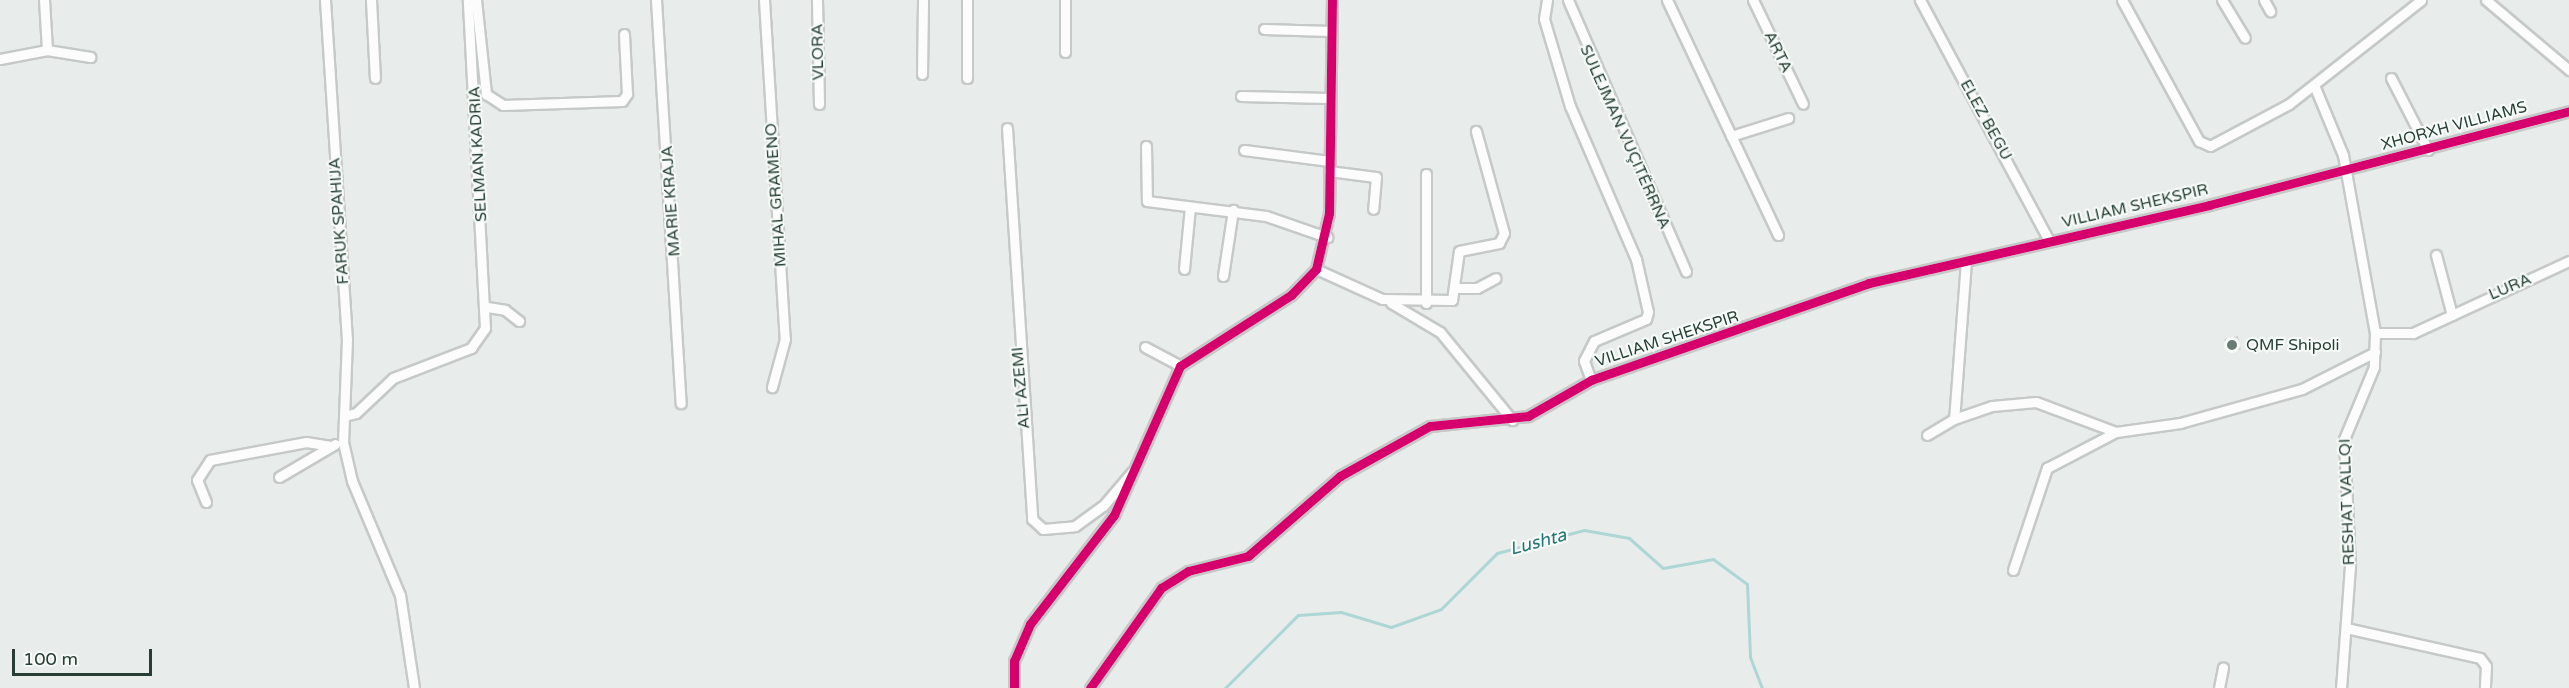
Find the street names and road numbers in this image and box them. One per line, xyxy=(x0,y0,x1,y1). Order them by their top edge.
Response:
street label: VLORA xyxy=(808,24,828,80)
street label: ARTA xyxy=(1760,28,1796,76)
street label: SULEJMAN VUÇITËRRNA xyxy=(1576,42,1674,232)
street label: ELEZ BEGU xyxy=(1956,76,2016,164)
street label: SELMAN KADRIA xyxy=(465,86,491,222)
street label: XHORXH VILLIAMS xyxy=(2379,97,2529,155)
street label: MIHAL GRAMENO xyxy=(761,122,791,268)
street label: MARIE KRAJA xyxy=(658,145,684,257)
street label: FARUK SPAHIJA xyxy=(325,157,353,285)
street label: VILLIAM SHEKSPIR xyxy=(2060,180,2210,232)
street label: LURA xyxy=(2486,269,2534,305)
street label: VILLIAM SHEKSPIR xyxy=(1593,307,1741,371)
street label: ALI AZEMI xyxy=(1008,346,1034,430)
street label: RESHAT VALLQI xyxy=(2335,438,2359,566)

